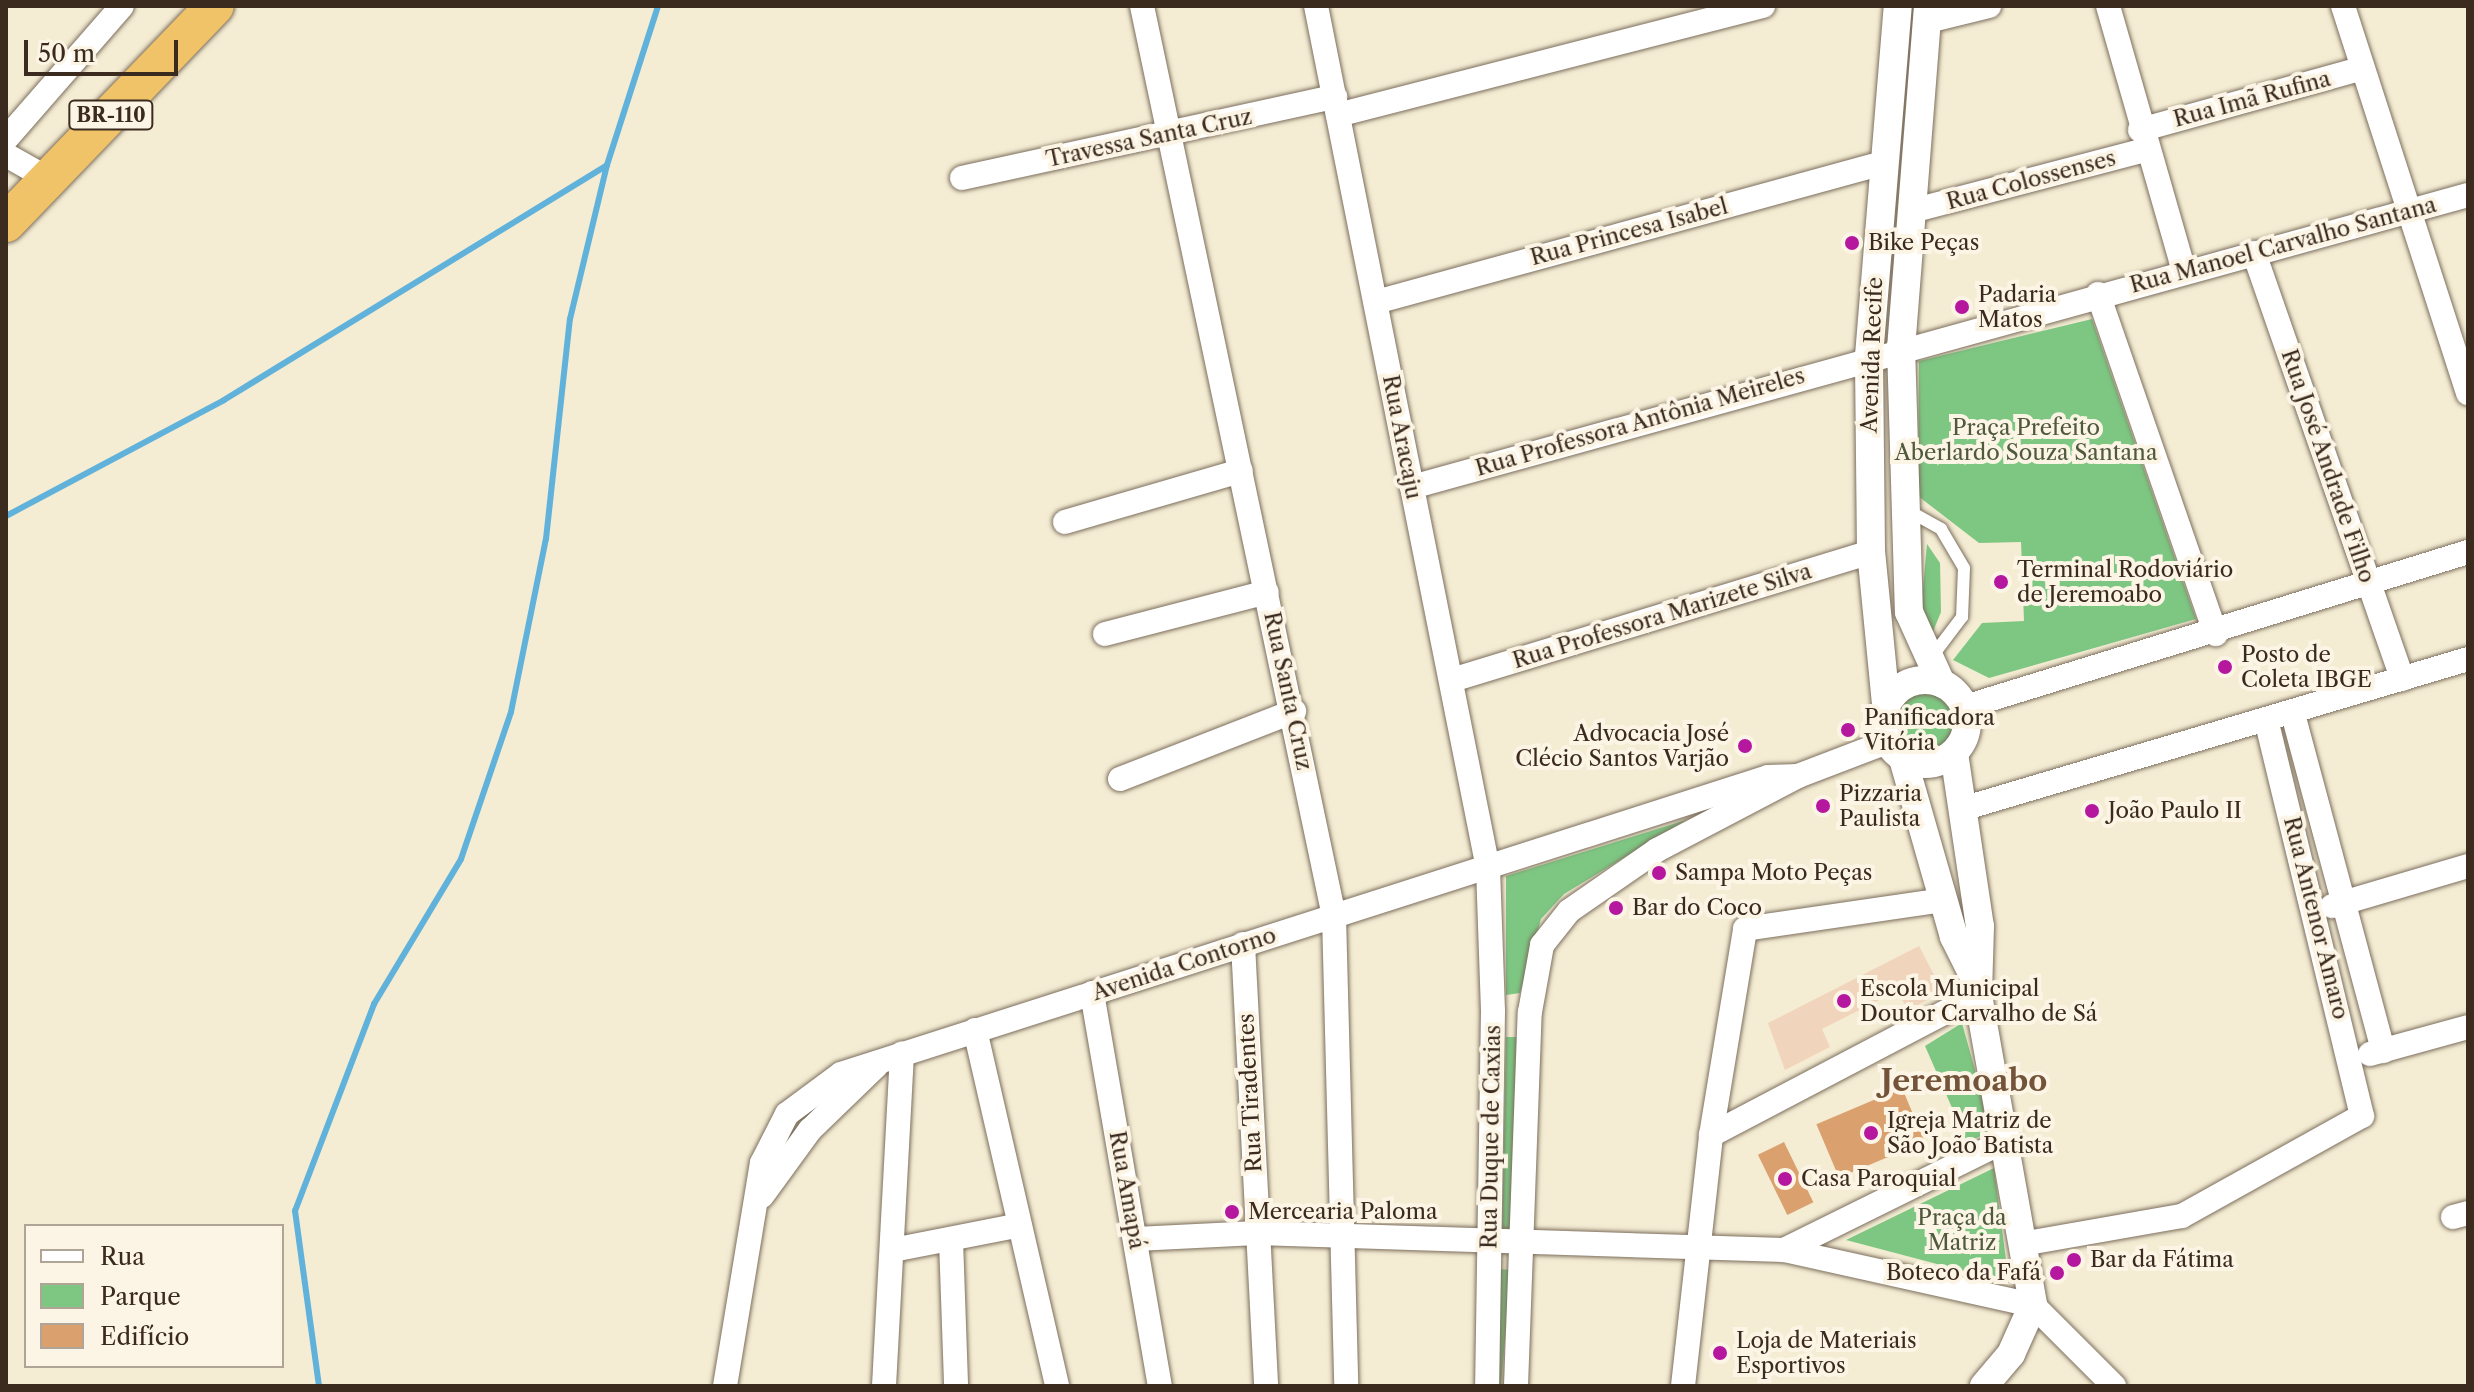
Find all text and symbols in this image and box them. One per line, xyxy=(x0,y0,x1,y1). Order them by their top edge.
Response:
scale bar xyxy=(28,24,182,74)
text: 50 m xyxy=(38,39,95,68)
street label: Rua Imã Rufina xyxy=(2170,65,2334,133)
road number: BR-110 xyxy=(67,99,155,131)
street label: Travessa Santa Cruz xyxy=(1043,103,1255,173)
street label: Rua Colossenses xyxy=(1943,145,2119,215)
street label: Rua Manoel Carvalho Santana xyxy=(2127,191,2439,299)
street label: Rua Princesa Isabel xyxy=(1527,193,1731,271)
place label: Bike Peças xyxy=(1868,230,1979,256)
marker: Bike Peças xyxy=(1843,234,1861,252)
street label: Avenida Recife xyxy=(1856,276,1888,434)
place label: Padaria Matos xyxy=(1978,281,2056,332)
marker: Padaria Matos xyxy=(1953,298,1971,316)
street label: Rua José Andrade Filho xyxy=(2275,345,2381,587)
street label: Rua Professora Antônia Meireles xyxy=(1472,362,1808,482)
street label: Rua Aracaju xyxy=(1377,372,1427,502)
park label: Praça Prefeito Aberlardo Souza Santana xyxy=(1894,414,2158,466)
place label: Terminal Rodoviário de Jeremoabo xyxy=(2017,556,2233,608)
street label: Rua Professora Marizete Silva xyxy=(1509,558,1815,674)
marker: Terminal Rodoviário de Jeremoabo xyxy=(1992,573,2010,591)
street label: Rua Santa Cruz xyxy=(1258,609,1318,773)
place label: Posto de Coleta IBGE xyxy=(2241,641,2372,692)
marker: Posto de Coleta IBGE xyxy=(2216,658,2234,676)
place label: Panificadora Vitória xyxy=(1864,704,1995,756)
place label: Advocacia José Clécio Santos Varjão xyxy=(1514,720,1729,772)
marker: Panificadora Vitória xyxy=(1839,721,1857,739)
marker: Advocacia José Clécio Santos Varjão xyxy=(1736,737,1754,755)
place label: Pizzaria Paulista xyxy=(1839,780,1922,832)
marker: Pizzaria Paulista xyxy=(1814,797,1832,815)
place label: João Paulo II xyxy=(2108,798,2242,824)
marker: João Paulo II xyxy=(2083,802,2101,820)
street label: Rua Antenor Amaro xyxy=(2278,813,2354,1023)
place label: Sampa Moto Peças xyxy=(1675,860,1873,886)
marker: Sampa Moto Peças xyxy=(1650,864,1668,882)
place label: Bar do Coco xyxy=(1632,895,1762,921)
marker: Bar do Coco xyxy=(1607,899,1625,917)
street label: Avenida Contorno xyxy=(1089,922,1279,1006)
place label: Escola Municipal Doutor Carvalho de Sá xyxy=(1860,975,2098,1026)
marker: Escola Municipal Doutor Carvalho de Sá xyxy=(1835,992,1853,1010)
street label: Rua Tiradentes xyxy=(1233,1012,1267,1174)
street label: Rua Duque de Caxias xyxy=(1476,1025,1506,1249)
district label: Jeremoabo xyxy=(1881,1063,2047,1099)
place label: Igreja Matriz de São João Batista xyxy=(1887,1107,2053,1158)
marker: Igreja Matriz de São João Batista xyxy=(1862,1124,1880,1142)
street label: Rua Amapá xyxy=(1104,1128,1150,1252)
place label: Casa Paroquial xyxy=(1801,1166,1957,1192)
marker: Casa Paroquial xyxy=(1776,1170,1794,1188)
place label: Mercearia Paloma xyxy=(1248,1199,1438,1225)
marker: Mercearia Paloma xyxy=(1223,1203,1241,1221)
park label: Praça da Matriz xyxy=(1917,1204,2007,1256)
legend xyxy=(24,1224,284,1368)
text: Rua xyxy=(100,1242,145,1271)
place label: Bar da Fátima xyxy=(2090,1247,2235,1273)
marker: Bar da Fátima xyxy=(2065,1251,2083,1269)
place label: Boteco da Fafá xyxy=(1886,1260,2041,1286)
marker: Boteco da Fafá xyxy=(2048,1264,2066,1282)
text: Parque xyxy=(100,1282,181,1311)
text: Edifício xyxy=(100,1322,189,1351)
place label: Loja de Materiais Esportivos xyxy=(1736,1327,1917,1378)
marker: Loja de Materiais Esportivos xyxy=(1711,1344,1729,1362)

